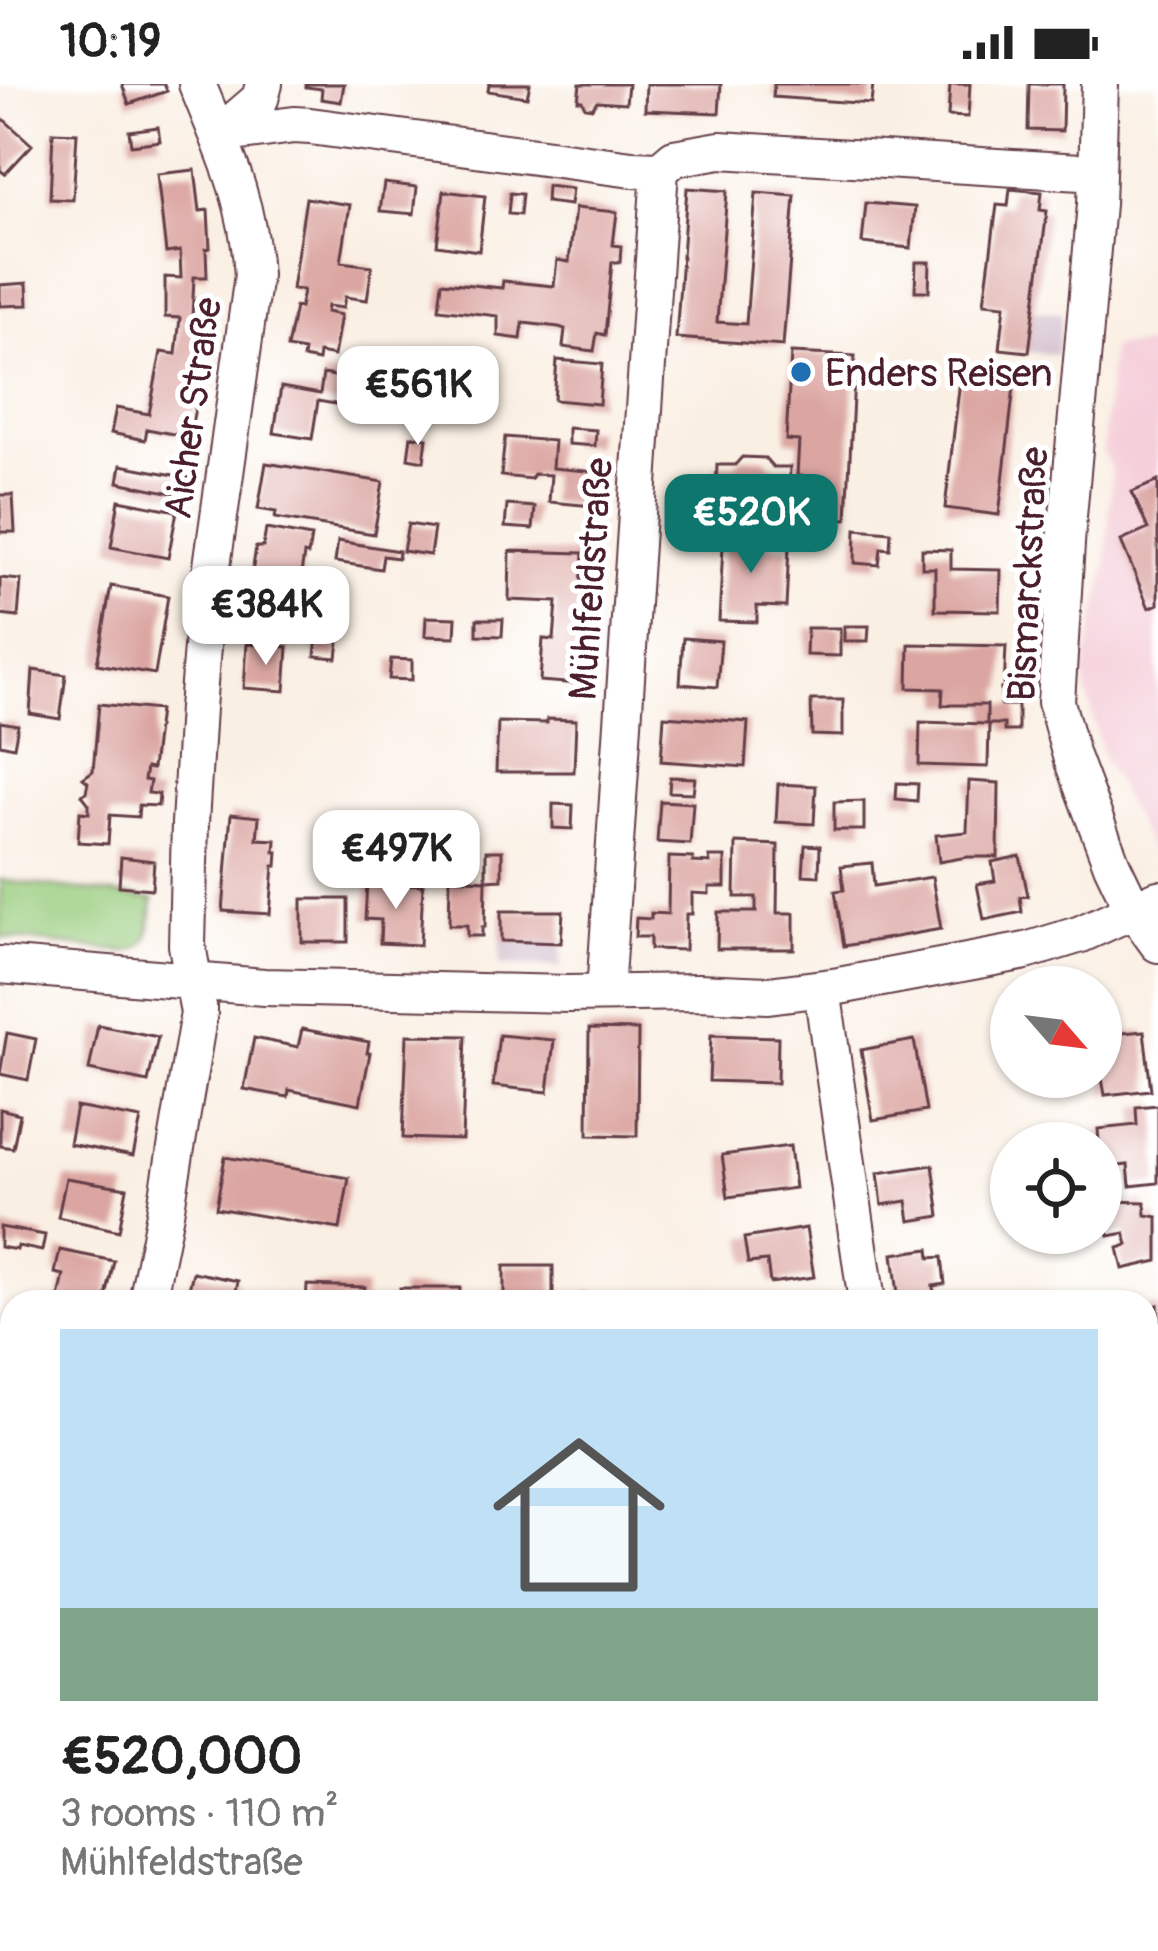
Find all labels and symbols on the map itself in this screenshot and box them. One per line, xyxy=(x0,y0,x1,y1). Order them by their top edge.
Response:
street label: Aicher Straße xyxy=(154,294,233,522)
pin: €561K xyxy=(334,346,502,448)
place label: Enders Reisen xyxy=(825,349,1053,398)
marker: Enders Reisen xyxy=(788,359,814,385)
street label: Bismarckstraße xyxy=(997,446,1060,703)
street label: Mühlfeldstraße xyxy=(559,456,624,702)
pin: €520K xyxy=(667,474,835,576)
pin: €384K xyxy=(182,566,350,668)
pin: €497K xyxy=(312,810,480,912)
north arrow xyxy=(990,966,1122,1098)

